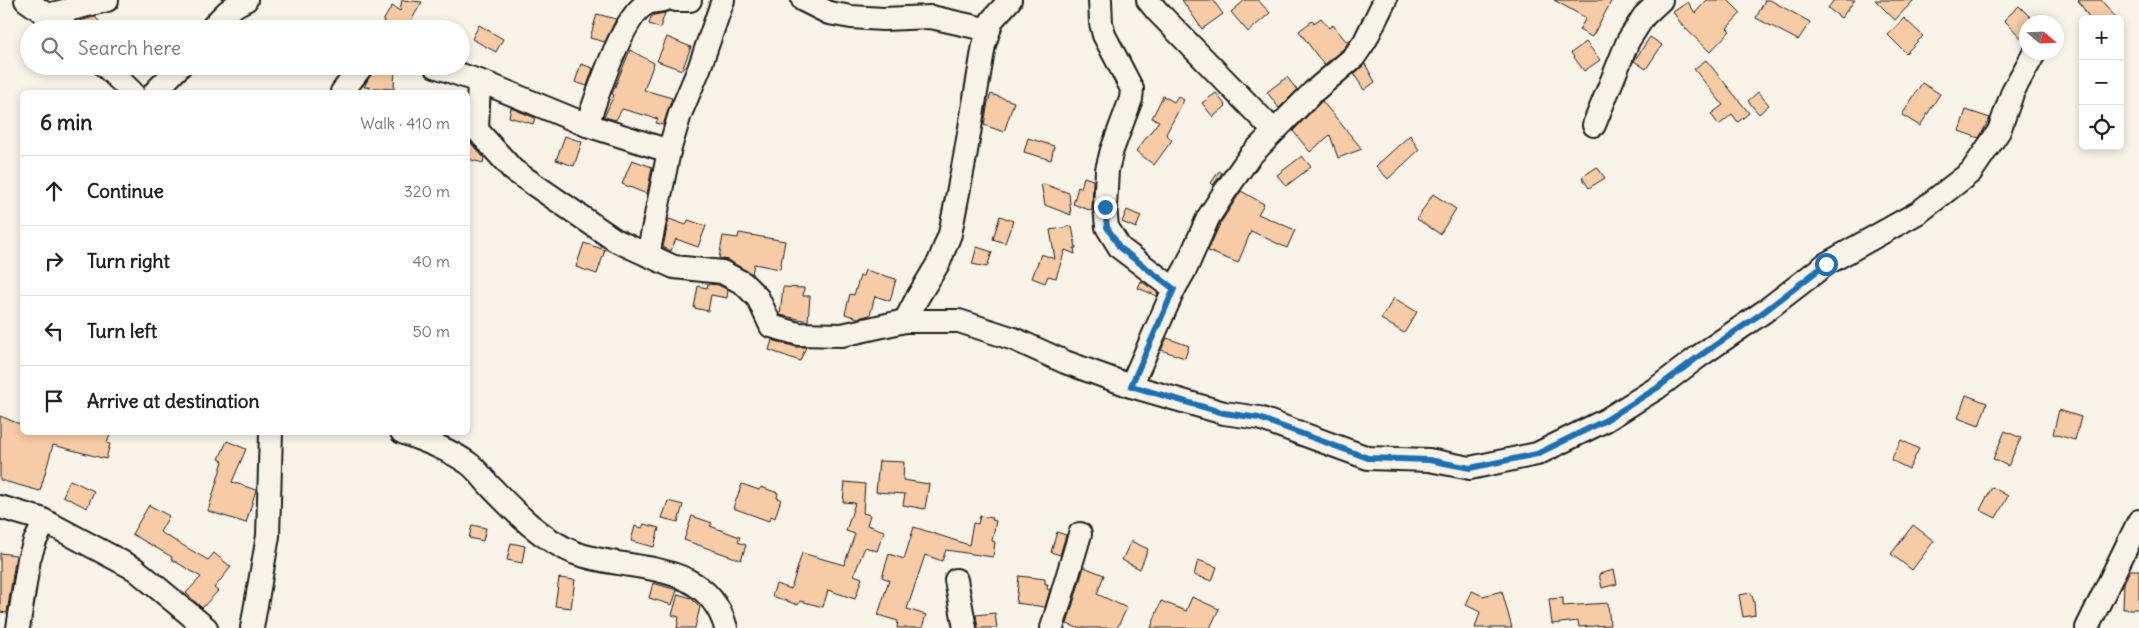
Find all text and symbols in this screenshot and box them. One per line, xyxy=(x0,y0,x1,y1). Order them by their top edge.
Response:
north arrow xyxy=(2019,15,2064,60)
map controls xyxy=(2079,15,2124,150)
button: + xyxy=(2079,15,2124,60)
search box xyxy=(20,20,470,75)
icon: search xyxy=(38,34,66,62)
text: Search here xyxy=(78,36,181,60)
button: − xyxy=(2079,60,2124,105)
button: locate xyxy=(2079,105,2124,150)
text: 6 min xyxy=(40,109,92,136)
text: Walk · 410 m xyxy=(360,113,450,133)
icon: ahead xyxy=(40,177,68,205)
text: Continue xyxy=(87,179,164,203)
text: 320 m xyxy=(404,181,450,201)
route end xyxy=(1094,196,1117,219)
icon: right xyxy=(40,247,68,275)
text: Turn right xyxy=(87,249,170,273)
text: 40 m xyxy=(412,251,450,271)
route start xyxy=(1815,253,1838,276)
icon: left xyxy=(40,317,68,345)
text: Turn left xyxy=(87,319,157,343)
text: 50 m xyxy=(412,321,450,341)
icon: arrive xyxy=(40,387,68,415)
text: Arrive at destination xyxy=(87,389,260,413)

